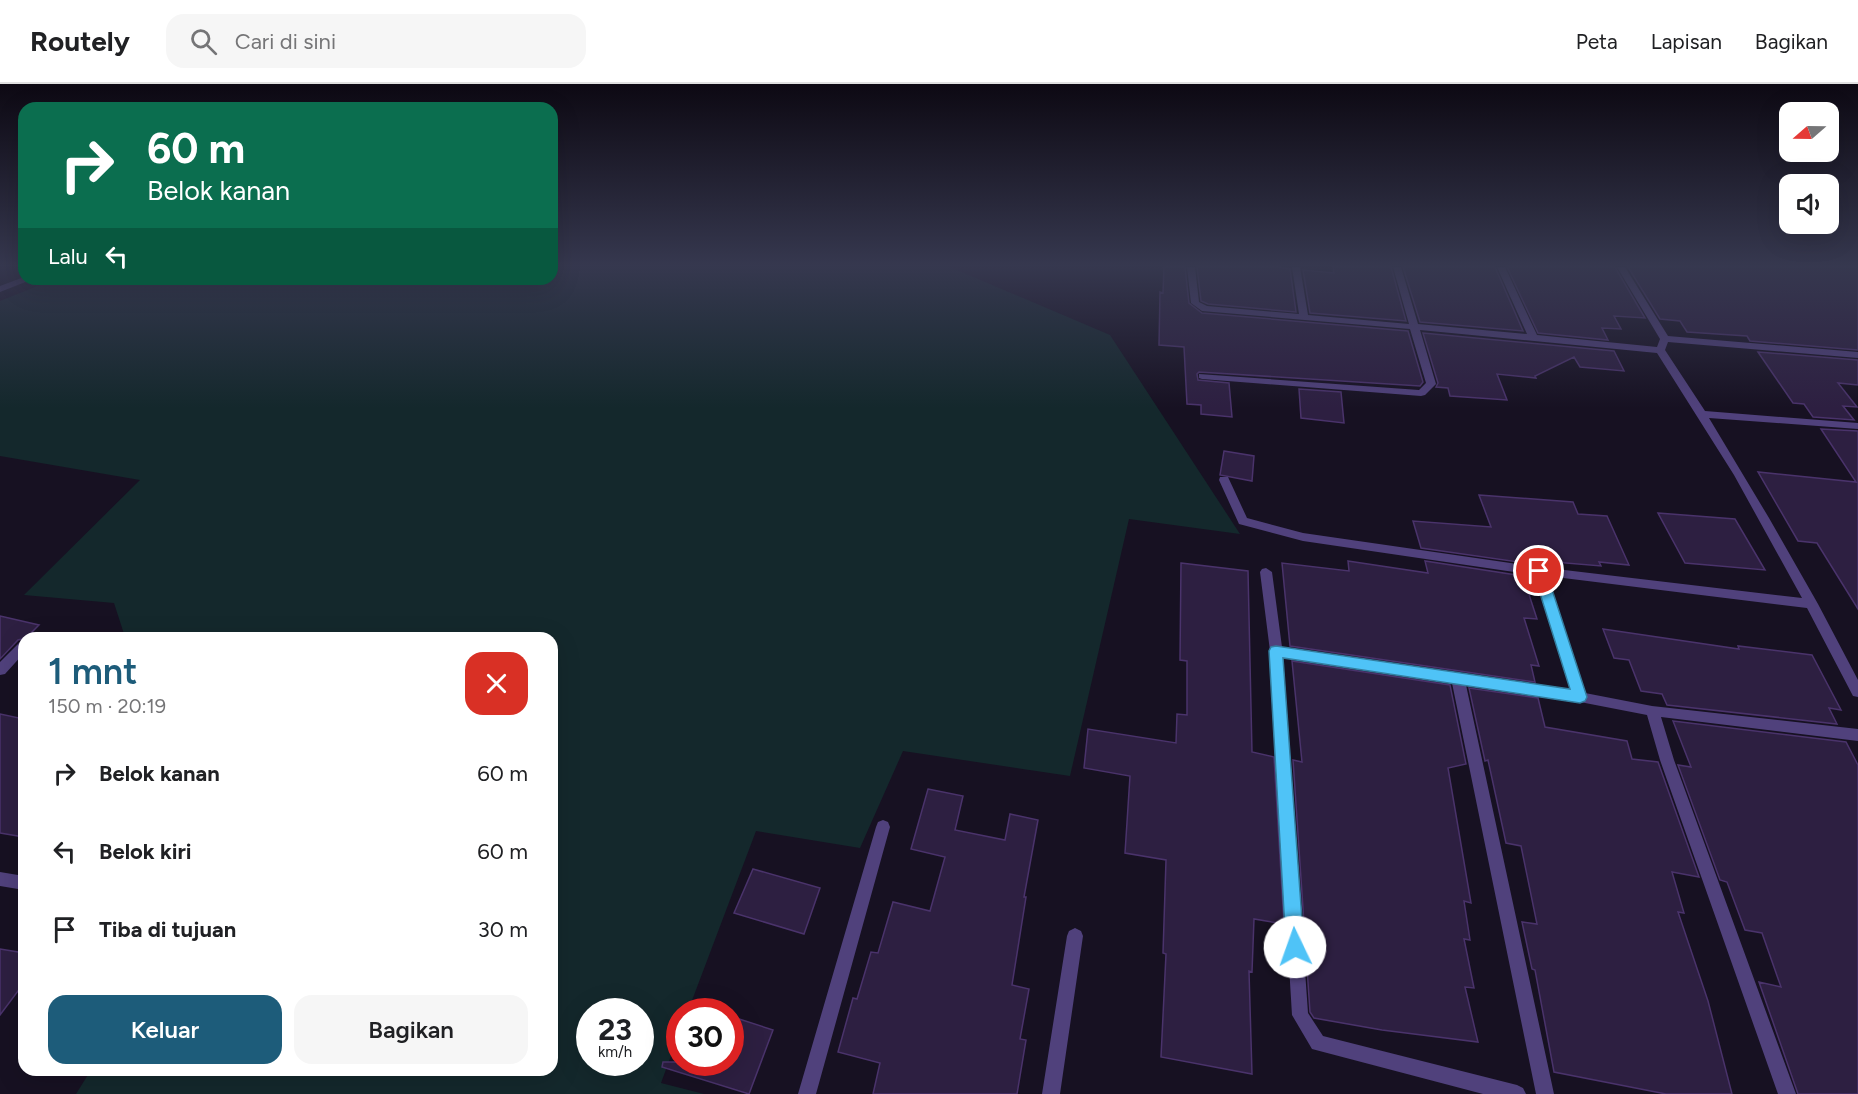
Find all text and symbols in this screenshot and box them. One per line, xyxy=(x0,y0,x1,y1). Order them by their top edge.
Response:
search box xyxy=(166,14,586,68)
text: Routely xyxy=(30,24,130,58)
icon: search xyxy=(187,25,220,58)
text: Cari di sini xyxy=(235,28,336,55)
text: Peta xyxy=(1576,29,1618,54)
text: Lapisan xyxy=(1651,29,1722,54)
text: Bagikan xyxy=(1755,29,1828,54)
north arrow xyxy=(1779,102,1839,162)
map controls xyxy=(1779,102,1839,234)
text: 60 m xyxy=(147,123,245,174)
icon: right xyxy=(48,126,126,204)
text: Belok kanan xyxy=(147,174,290,207)
button: sound xyxy=(1779,174,1839,234)
icon: left xyxy=(100,240,133,273)
text: Lalu xyxy=(48,243,88,270)
pin xyxy=(1513,545,1564,596)
icon: arrive xyxy=(1522,554,1555,587)
text: 1 mnt xyxy=(48,650,137,693)
button: close xyxy=(465,652,528,715)
text: 150 m · 20:19 xyxy=(48,694,166,718)
icon: right xyxy=(48,757,81,790)
text: Belok kanan xyxy=(99,760,220,787)
text: 60 m xyxy=(477,760,528,787)
icon: left xyxy=(48,835,81,868)
text: Belok kiri xyxy=(99,838,192,865)
text: 60 m xyxy=(477,838,528,865)
icon: arrive xyxy=(48,913,81,946)
position arrow xyxy=(1263,915,1327,979)
text: Tiba di tujuan xyxy=(99,916,236,943)
text: 30 m xyxy=(478,916,528,943)
button: Keluar xyxy=(48,995,282,1064)
button: Bagikan xyxy=(294,995,528,1064)
speed limit sign: 30 xyxy=(666,998,744,1076)
text: 23 xyxy=(598,1011,632,1048)
text: km/h xyxy=(598,1043,632,1061)

